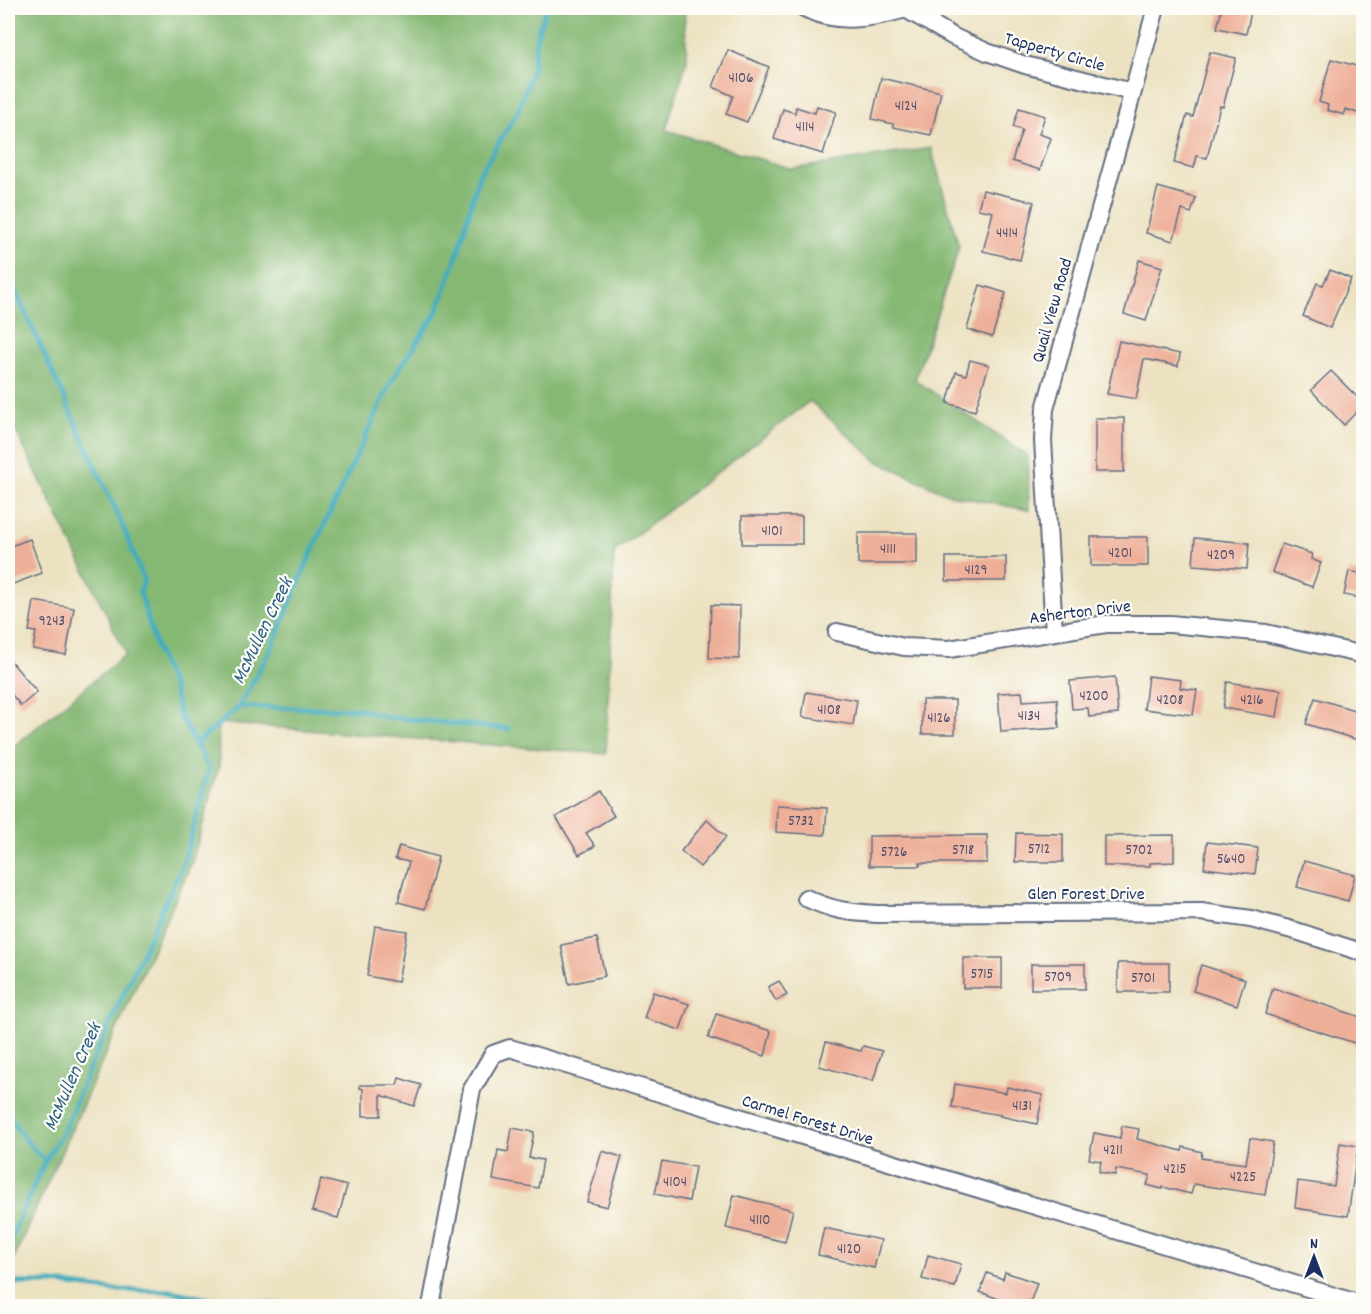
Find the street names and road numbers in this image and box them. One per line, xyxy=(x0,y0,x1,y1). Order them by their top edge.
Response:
street label: Tapperty Circle xyxy=(1001,27,1107,80)
street label: Quail View Road xyxy=(1027,256,1080,366)
street label: Asherton Drive xyxy=(1028,595,1133,632)
street label: Glen Forest Drive xyxy=(1027,883,1145,908)
street label: Carmel Forest Drive xyxy=(738,1090,876,1153)

